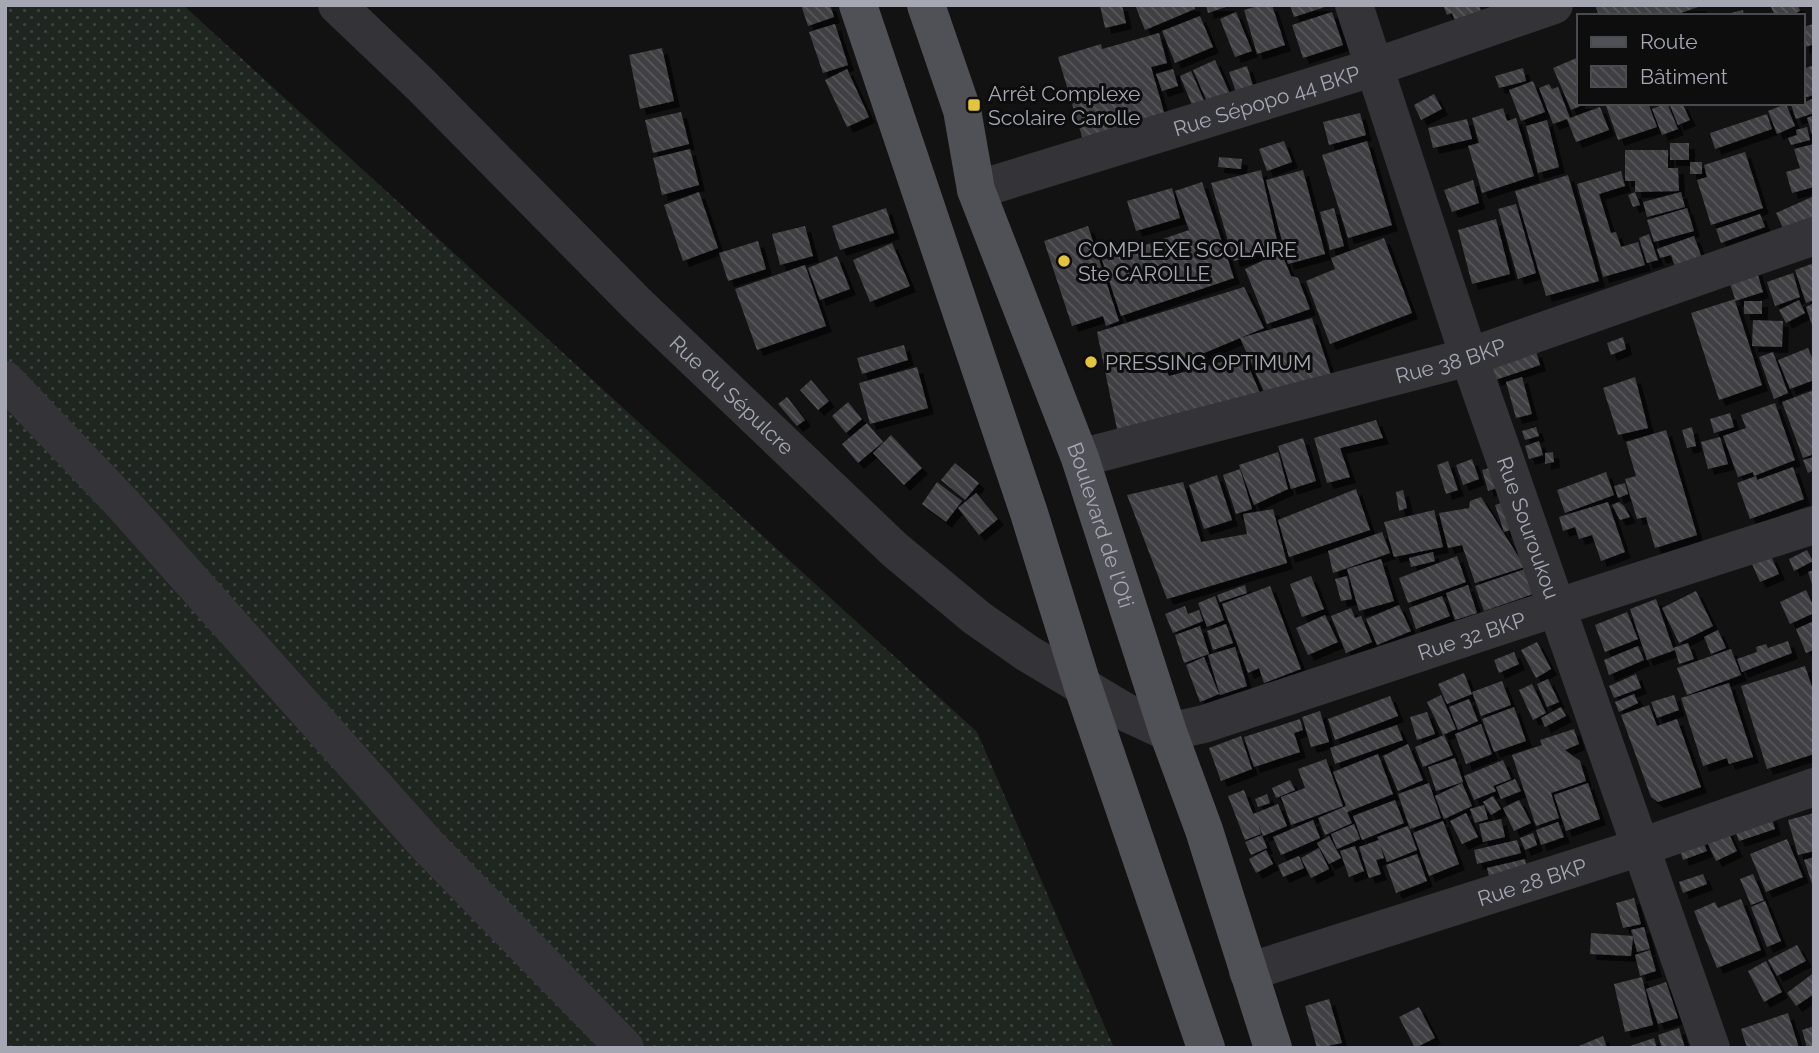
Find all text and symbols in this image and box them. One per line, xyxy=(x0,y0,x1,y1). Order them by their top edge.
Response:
legend xyxy=(1577,14,1805,105)
text: Route xyxy=(1640,29,1698,54)
street label: Rue Sépopo 44 BKP xyxy=(1170,60,1363,141)
text: Bâtiment xyxy=(1640,64,1728,89)
place label: Arrêt Complexe Scolaire Carolle xyxy=(988,81,1140,130)
marker: Arrêt Complexe Scolaire Carolle xyxy=(966,97,982,113)
place label: COMPLEXE SCOLAIRE Ste CAROLLE xyxy=(1078,237,1297,286)
marker: COMPLEXE SCOLAIRE Ste CAROLLE xyxy=(1056,253,1072,269)
street label: Rue du Sépulcre xyxy=(665,330,799,460)
street label: Rue 38 BKP xyxy=(1393,333,1509,388)
place label: PRESSING OPTIMUM xyxy=(1105,350,1311,375)
marker: PRESSING OPTIMUM xyxy=(1083,354,1099,370)
street label: Boulevard de l'Oti xyxy=(1063,439,1140,611)
street label: Rue Souroukou xyxy=(1492,453,1565,602)
street label: Rue 32 BKP xyxy=(1414,606,1528,665)
street label: Rue 28 BKP xyxy=(1474,853,1590,911)

